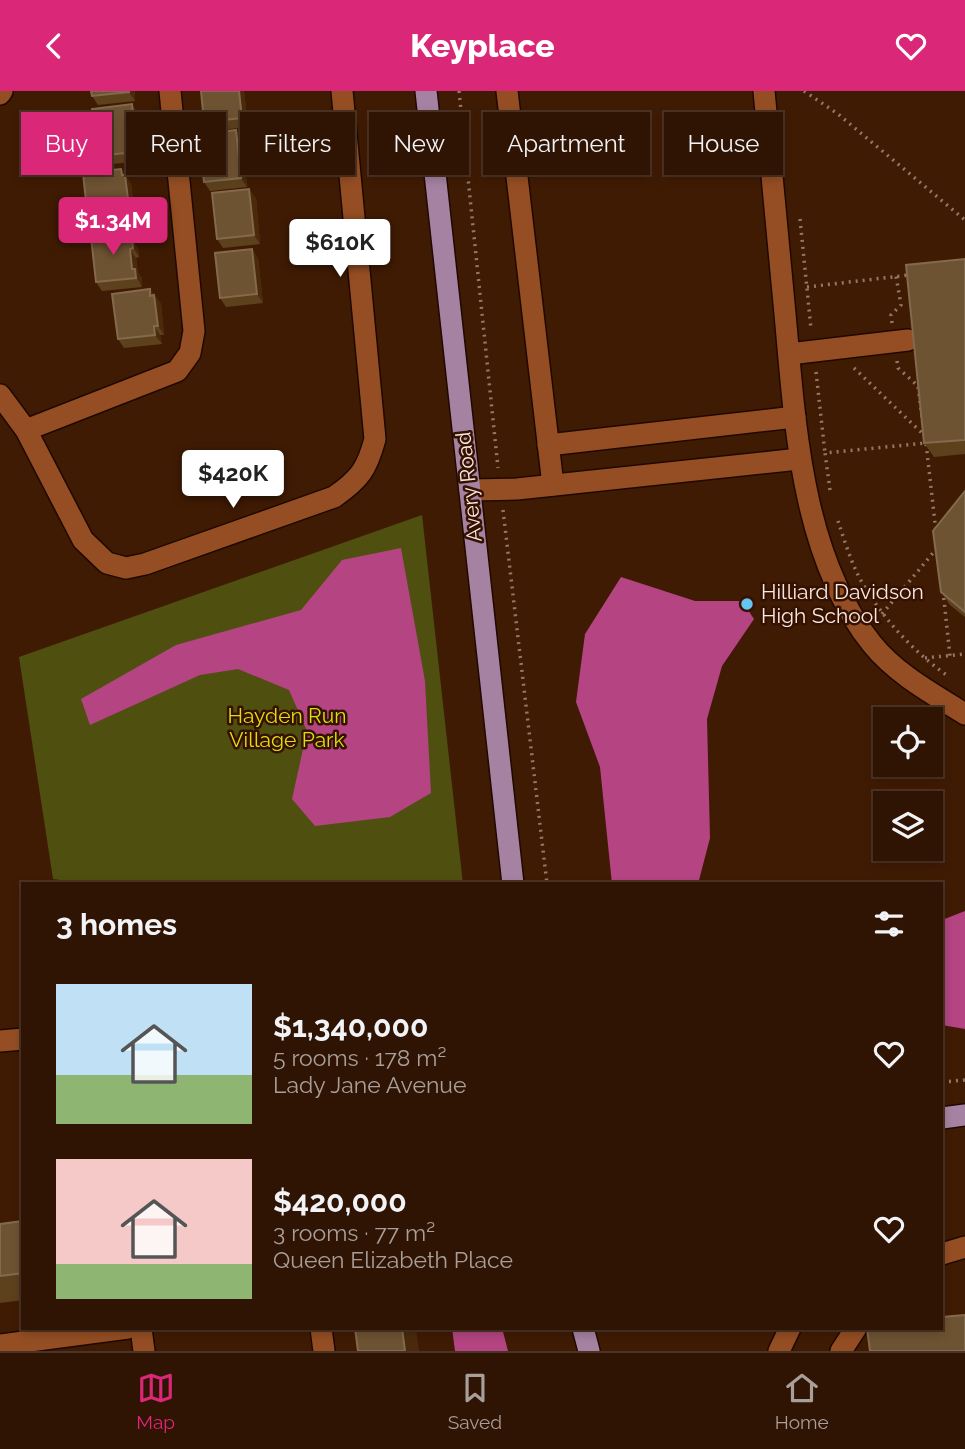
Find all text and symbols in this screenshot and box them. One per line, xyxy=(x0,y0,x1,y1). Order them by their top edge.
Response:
icon: back xyxy=(35,27,73,65)
text: Keyplace xyxy=(410,27,555,64)
icon: heart xyxy=(892,27,930,65)
chip: Buy xyxy=(21,112,112,175)
chip: Rent xyxy=(126,112,226,175)
chip: Filters xyxy=(240,112,355,175)
chip: New xyxy=(369,112,469,175)
chip: Apartment xyxy=(483,112,650,175)
chip: House xyxy=(664,112,783,175)
pin: $1.34M xyxy=(56,197,170,257)
text: $1.34M xyxy=(75,206,151,233)
pin: $610K xyxy=(291,219,389,279)
text: $610K xyxy=(305,228,375,255)
street label: Avery Road xyxy=(450,431,487,543)
pin: $420K xyxy=(184,451,282,510)
text: $420K xyxy=(198,459,268,486)
place label: Hilliard Davidson High School xyxy=(761,579,924,628)
marker: Hilliard Davidson High School xyxy=(739,596,755,612)
park label: Hayden Run Village Park xyxy=(228,703,346,752)
map controls xyxy=(873,707,943,861)
button: locate xyxy=(873,707,943,777)
button: layers xyxy=(873,791,943,861)
icon: filters xyxy=(870,905,908,943)
text: 3 homes xyxy=(56,907,177,942)
text: $1,340,000 xyxy=(273,1009,428,1044)
icon: home xyxy=(112,1012,196,1096)
icon: heart xyxy=(870,1035,908,1073)
text: 5 rooms · 178 m² xyxy=(273,1044,446,1071)
text: Lady Jane Avenue xyxy=(273,1071,467,1098)
text: $420,000 xyxy=(273,1184,407,1219)
icon: home xyxy=(112,1187,196,1271)
icon: heart xyxy=(870,1210,908,1248)
text: 3 rooms · 77 m² xyxy=(273,1219,435,1246)
text: Queen Elizabeth Place xyxy=(273,1246,513,1273)
tab: Map xyxy=(136,1369,175,1433)
tab: Saved xyxy=(448,1369,502,1433)
tab: Home xyxy=(775,1369,829,1433)

